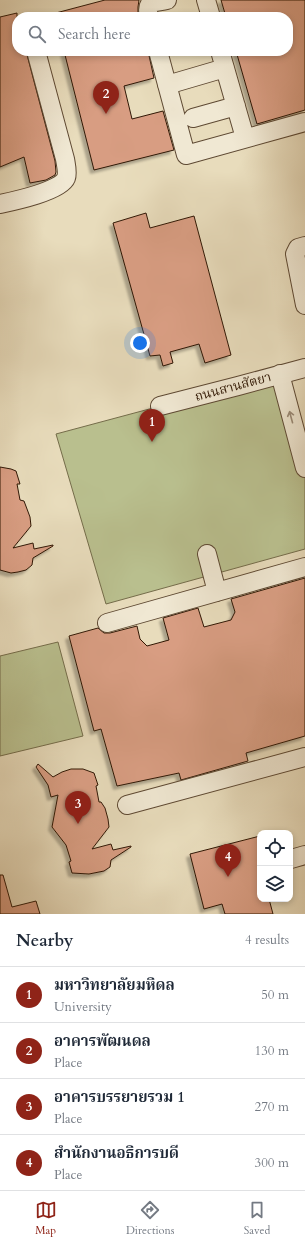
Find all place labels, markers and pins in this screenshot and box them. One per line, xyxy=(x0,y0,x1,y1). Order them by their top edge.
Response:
pin: 2 xyxy=(93,81,119,114)
pin: 1 xyxy=(139,409,165,442)
pin: 3 xyxy=(65,791,91,824)
pin: 4 xyxy=(215,844,241,877)

